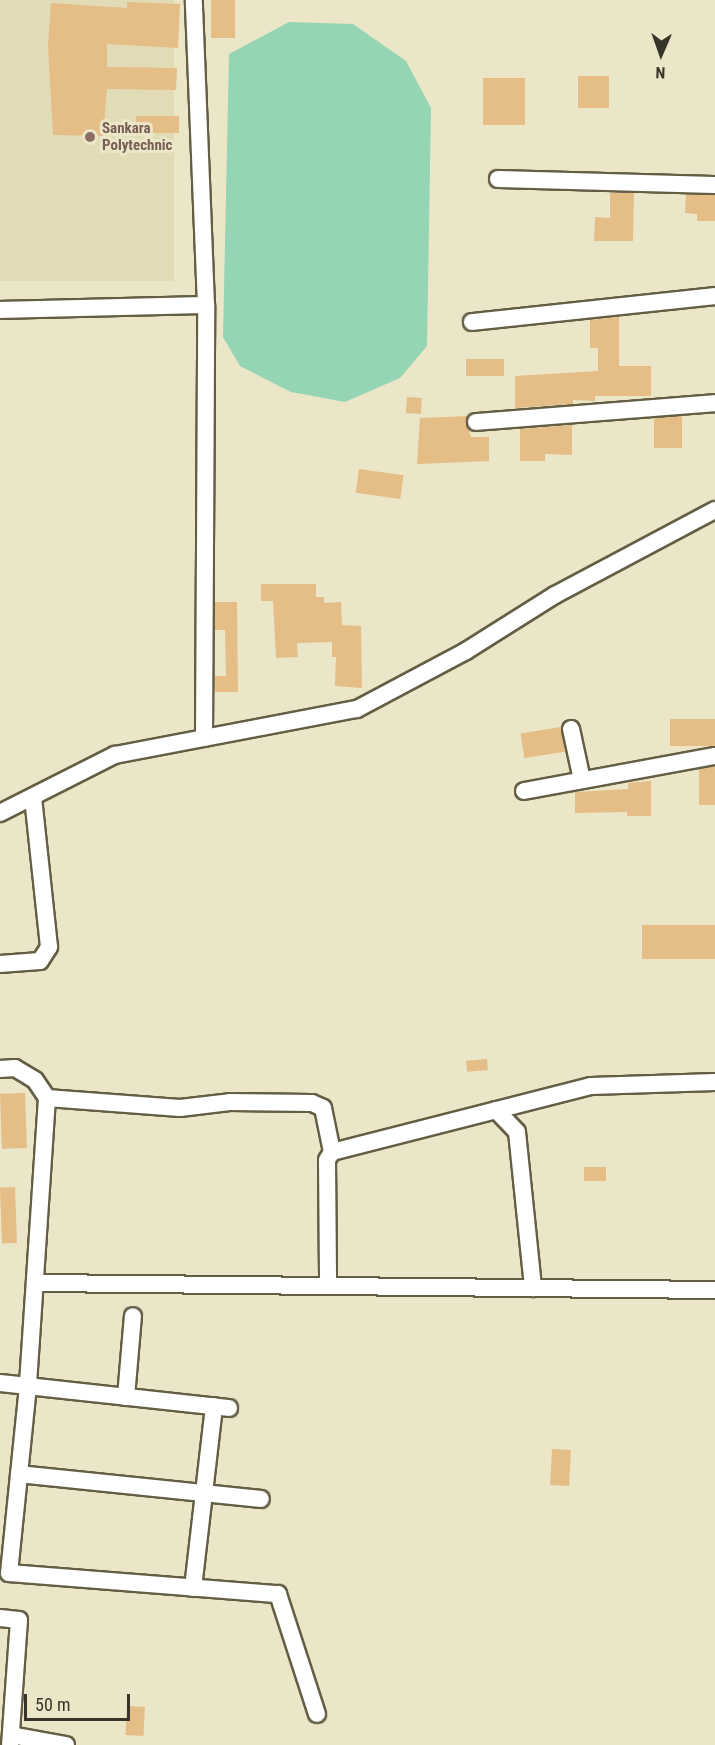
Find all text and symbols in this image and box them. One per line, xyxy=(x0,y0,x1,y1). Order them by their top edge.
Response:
north arrow xyxy=(631,24,691,84)
text: N xyxy=(655,63,666,82)
place label: Sankara Polytechnic xyxy=(102,119,172,154)
marker: Sankara Polytechnic xyxy=(83,130,97,144)
scale bar xyxy=(27,1682,134,1720)
text: 50 m xyxy=(35,1694,70,1715)

